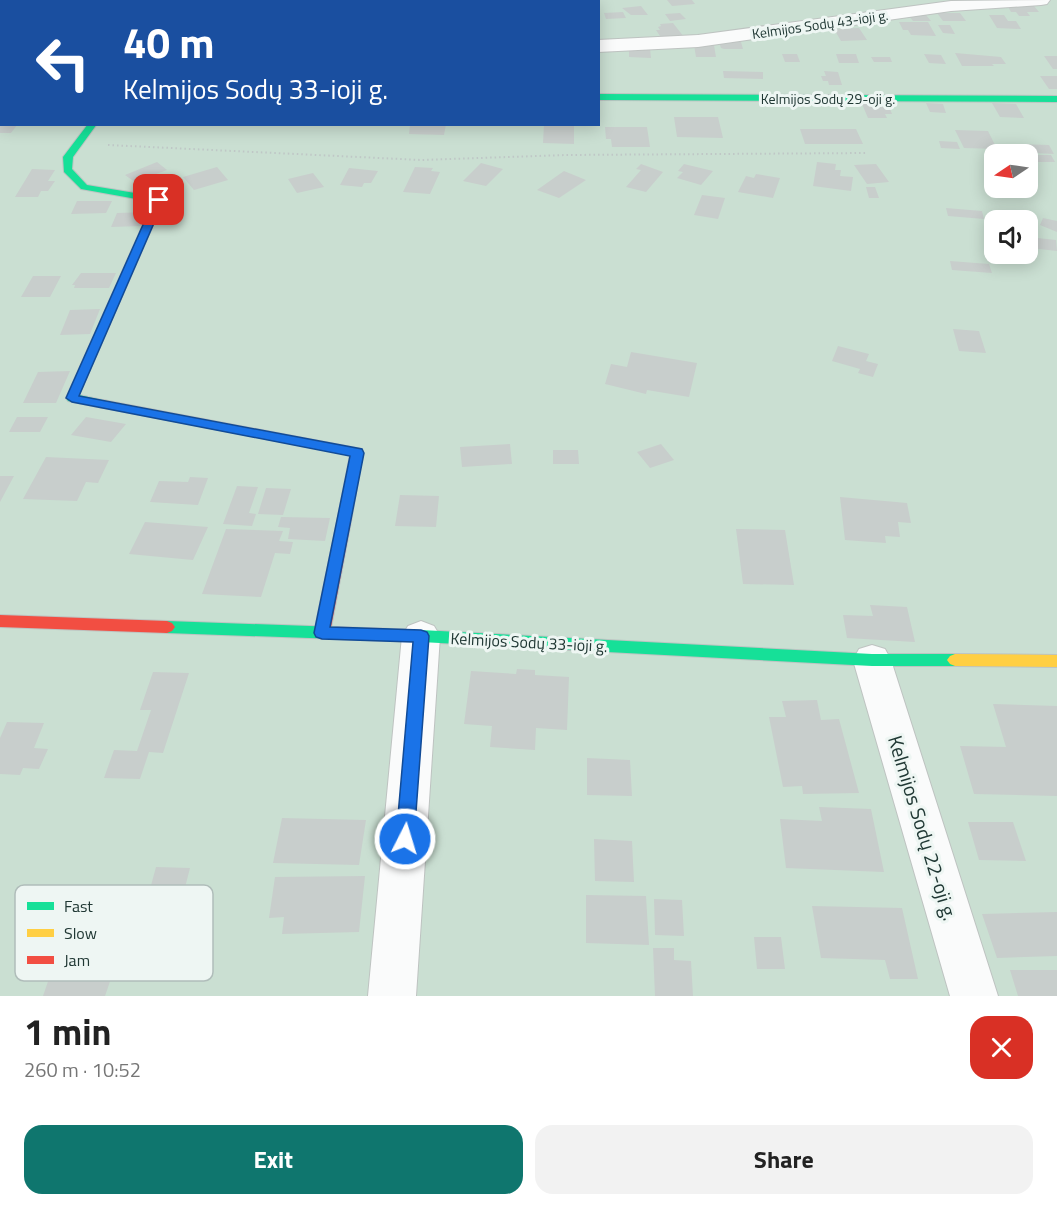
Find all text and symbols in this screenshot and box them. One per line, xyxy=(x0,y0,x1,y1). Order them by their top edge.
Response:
street label: Kelmijos Sodų 43-ioji g. xyxy=(750,4,890,44)
text: 40 m xyxy=(123,10,215,74)
icon: left xyxy=(24,24,102,102)
text: Kelmijos Sodų 33-ioji g. xyxy=(123,68,388,109)
street label: Kelmijos Sodų 29-oji g. xyxy=(761,88,895,109)
north arrow xyxy=(984,144,1038,198)
map controls xyxy=(984,144,1038,264)
pin xyxy=(133,174,184,225)
icon: arrive xyxy=(142,183,175,216)
button: sound xyxy=(984,210,1038,264)
street label: Kelmijos Sodų 33-ioji g. xyxy=(450,626,608,658)
street label: Kelmijos Sodų 22-oji g. xyxy=(880,732,966,924)
position arrow xyxy=(373,807,437,871)
legend xyxy=(15,885,213,981)
text: Fast xyxy=(64,894,93,918)
text: Slow xyxy=(64,921,97,945)
text: Jam xyxy=(64,948,90,972)
text: 1 min xyxy=(24,1004,111,1059)
button: close xyxy=(970,1016,1033,1079)
text: 260 m · 10:52 xyxy=(24,1054,141,1085)
button: Exit xyxy=(24,1125,523,1194)
button: Share xyxy=(535,1125,1033,1194)

